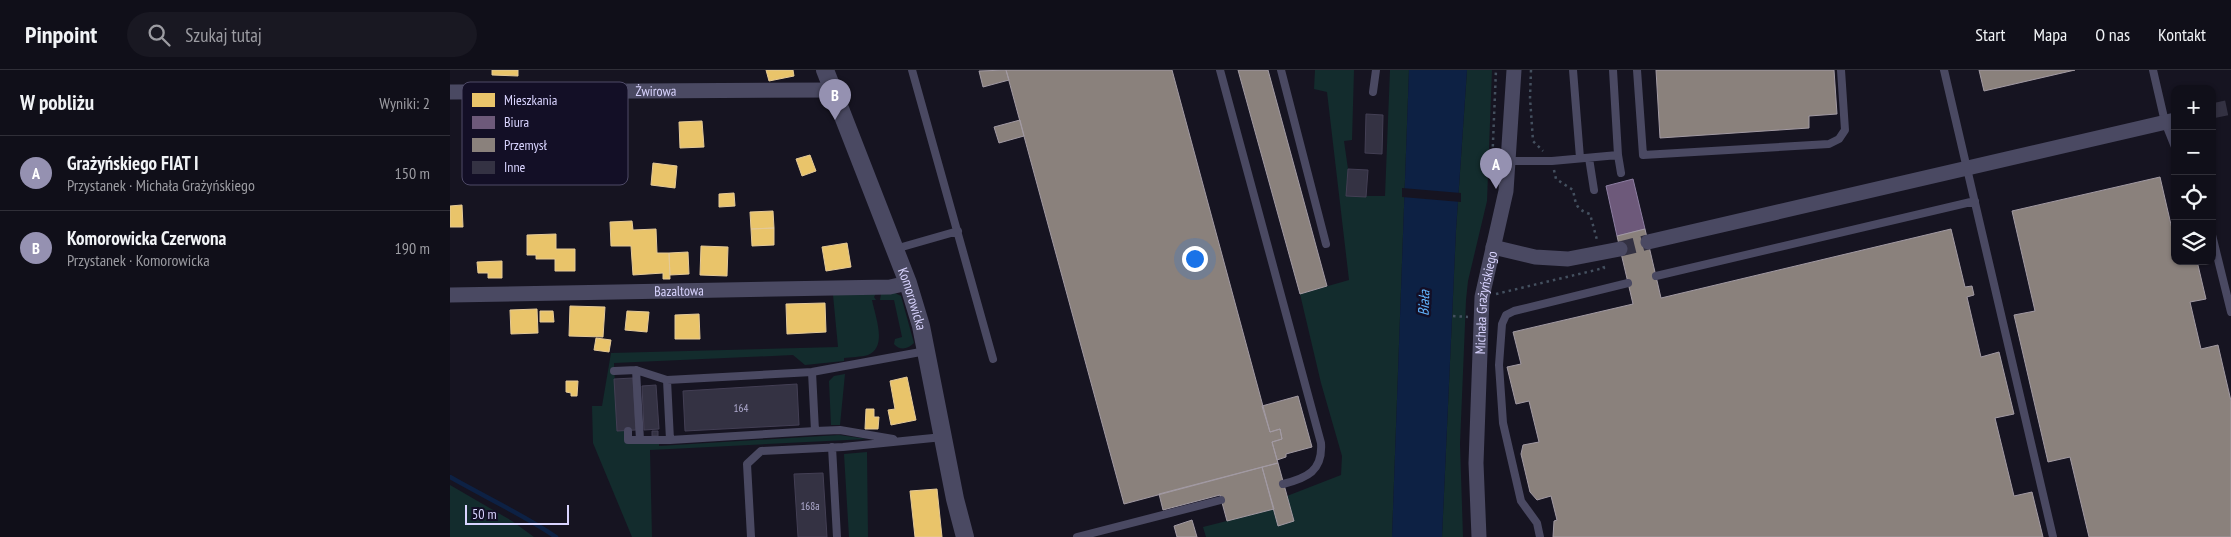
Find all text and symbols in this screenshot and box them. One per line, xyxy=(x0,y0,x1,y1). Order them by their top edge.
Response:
search box xyxy=(127,12,477,57)
text: Pinpoint xyxy=(25,19,97,50)
icon: search xyxy=(145,21,173,49)
text: Szukaj tutaj xyxy=(185,23,262,47)
text: Start xyxy=(1975,23,2005,46)
text: Mapa xyxy=(2033,23,2067,46)
text: O nas xyxy=(2095,23,2130,46)
text: Kontakt xyxy=(2158,23,2206,46)
pin: B xyxy=(819,79,851,120)
legend xyxy=(462,82,628,185)
street label: Żwirowa xyxy=(636,82,676,100)
map controls xyxy=(2171,85,2216,265)
button: + xyxy=(2171,85,2216,130)
text: W pobliżu xyxy=(20,89,94,116)
text: Mieszkania xyxy=(504,91,557,109)
text: Wyniki: 2 xyxy=(379,93,430,113)
text: Biura xyxy=(504,113,529,131)
button: − xyxy=(2171,130,2216,175)
text: Przemysł xyxy=(504,136,548,154)
pin: A xyxy=(1480,148,1512,189)
text: Grażyńskiego FIAT I xyxy=(67,151,199,175)
text: Inne xyxy=(504,158,526,176)
text: A xyxy=(32,163,40,183)
text: 150 m xyxy=(395,163,430,183)
text: Przystanek · Michała Grażyńskiego xyxy=(67,175,255,195)
button: locate xyxy=(2171,175,2216,220)
button: layers xyxy=(2171,220,2216,265)
text: Komorowicka Czerwona xyxy=(67,226,226,250)
text: B xyxy=(32,238,40,258)
text: 190 m xyxy=(395,238,430,258)
your location xyxy=(1182,246,1208,272)
street label: Michała Grażyńskiego xyxy=(1471,249,1501,355)
text: Przystanek · Komorowicka xyxy=(67,250,210,270)
street label: Komorowicka xyxy=(894,265,931,332)
street label: Bazaltowa xyxy=(654,281,704,300)
water label: Biała xyxy=(1414,289,1433,316)
house number: 164 xyxy=(734,401,748,415)
house number: 168a xyxy=(800,499,820,513)
scale bar xyxy=(465,502,569,525)
text: 50 m xyxy=(472,505,497,523)

